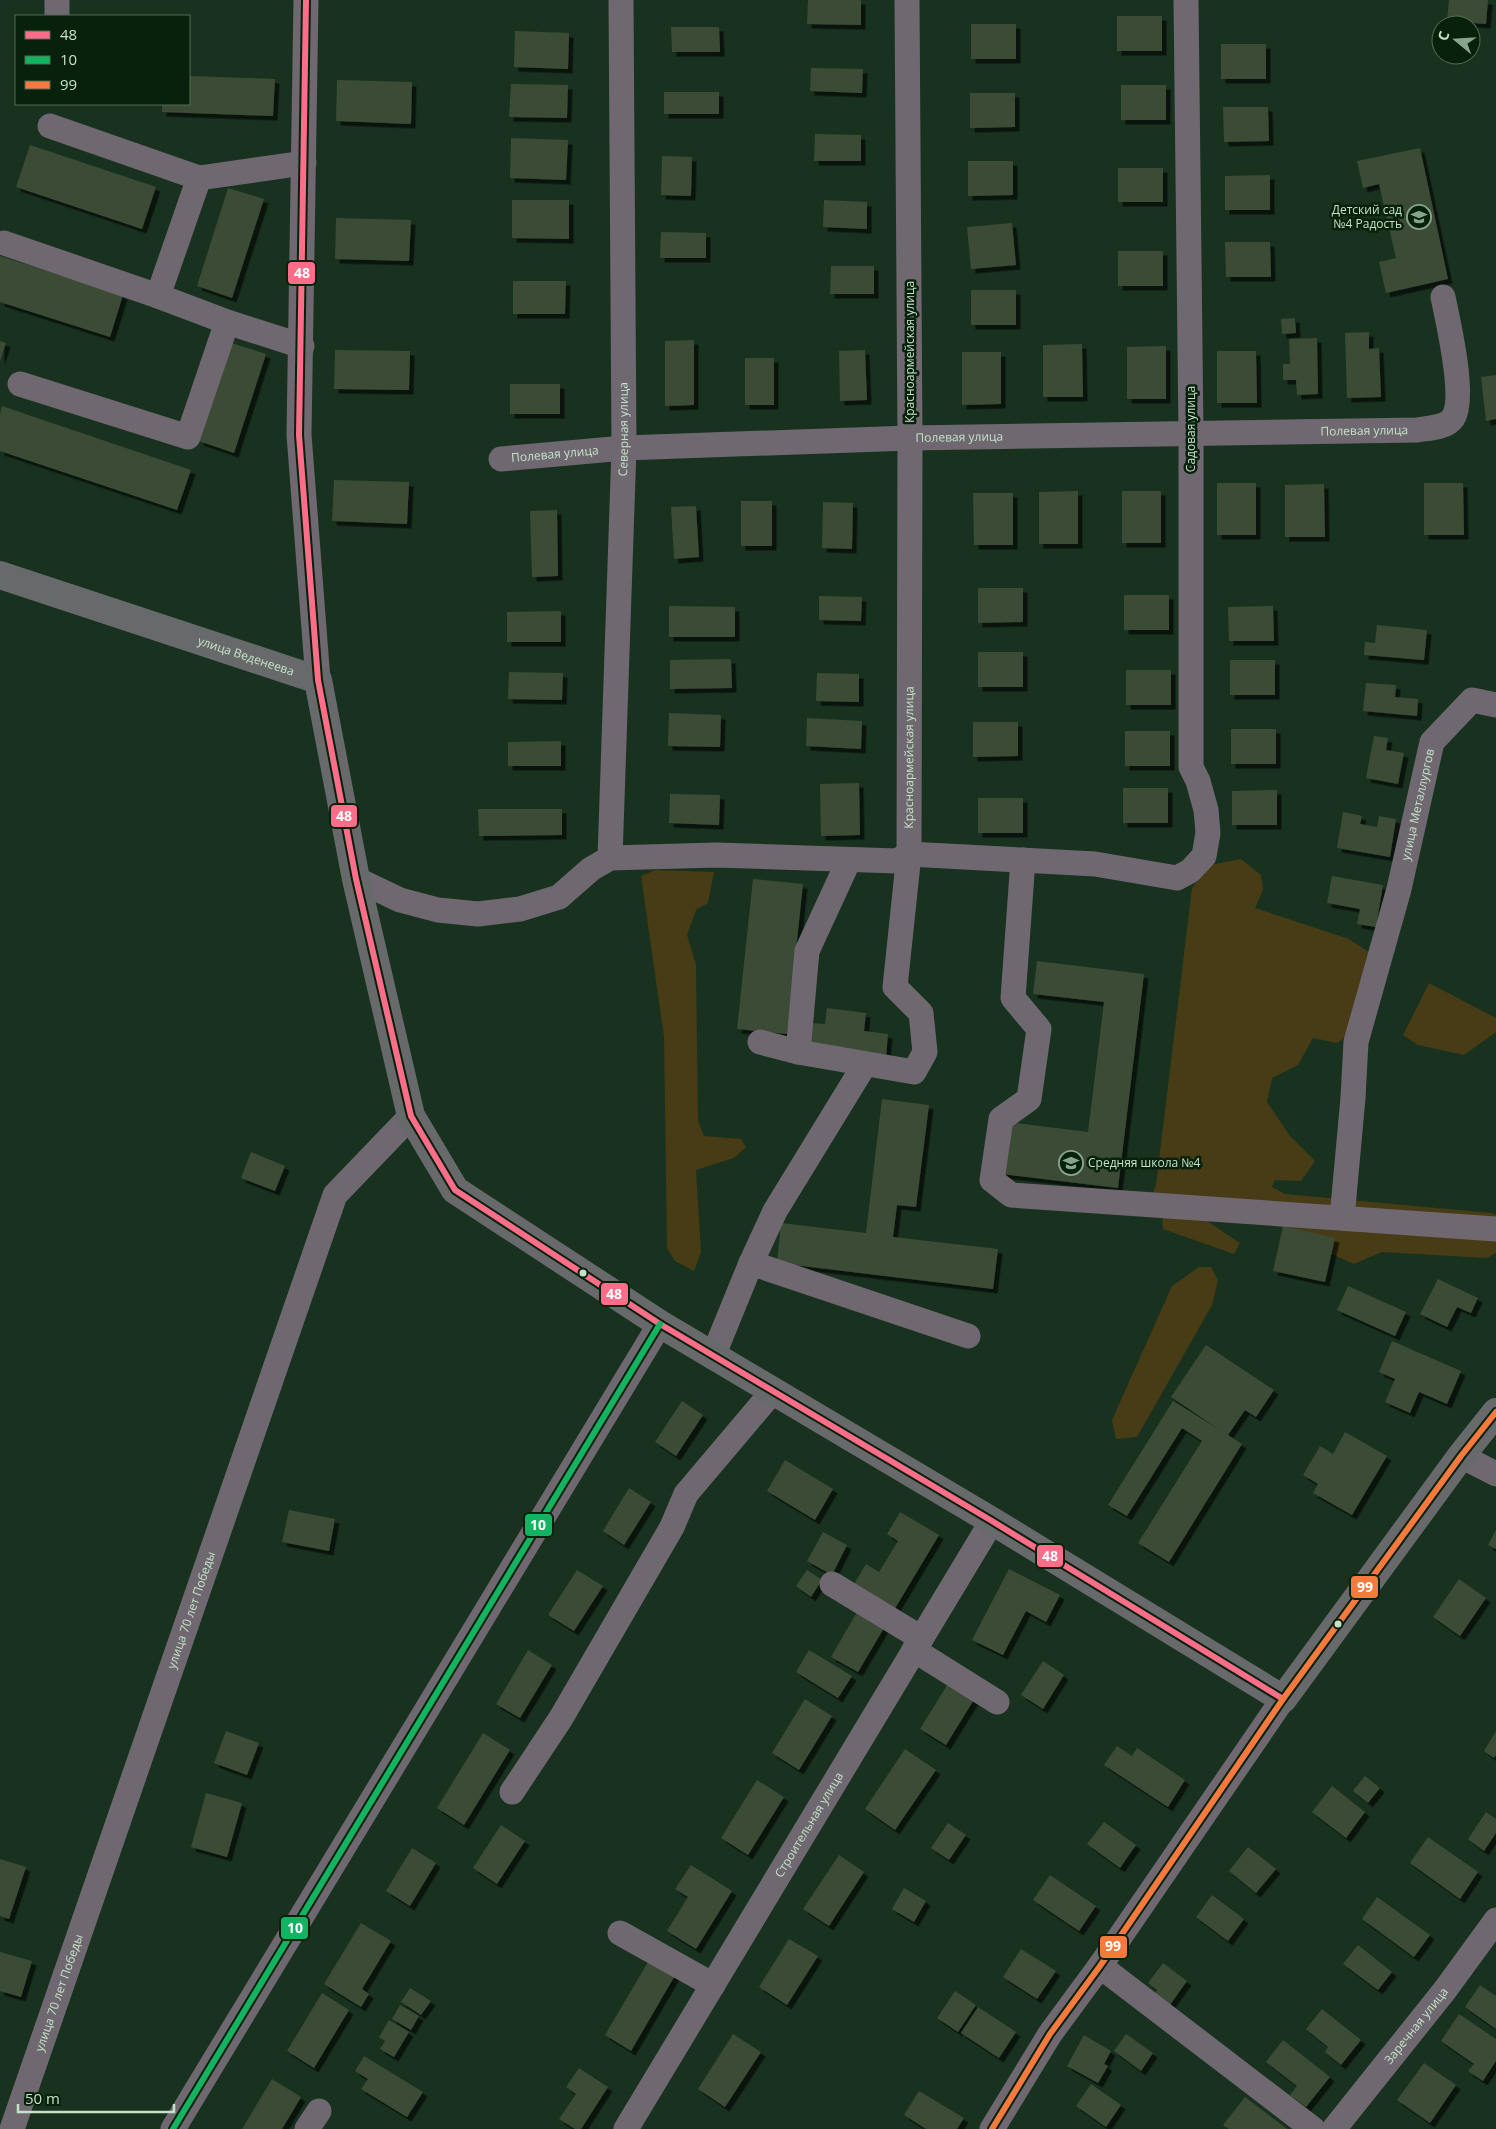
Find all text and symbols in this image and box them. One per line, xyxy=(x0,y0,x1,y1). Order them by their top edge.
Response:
legend xyxy=(15,15,190,105)
north arrow xyxy=(1431,15,1481,65)
text: 48 xyxy=(60,24,77,44)
text: С xyxy=(1433,29,1454,43)
text: 10 xyxy=(60,49,77,69)
text: 99 xyxy=(60,74,77,94)
place label: Детский сад №4 Радость xyxy=(1332,201,1402,232)
school or university icon: Детский сад №4 Радость xyxy=(1406,204,1432,230)
line badge: 48 xyxy=(287,261,316,285)
text: 48 xyxy=(294,263,310,282)
street label: Красноармейская улица xyxy=(901,281,918,423)
street label: Северная улица xyxy=(614,382,632,477)
street label: Садовая улица xyxy=(1182,386,1199,472)
street label: Полевая улица xyxy=(1320,421,1408,440)
street label: Полевая улица xyxy=(915,428,1003,446)
street label: Полевая улица xyxy=(510,441,599,466)
street label: улица Веденеева xyxy=(196,632,297,680)
street label: Красноармейская улица xyxy=(900,686,917,829)
street label: улица Металлургов xyxy=(1397,747,1438,862)
line badge: 48 xyxy=(330,804,358,828)
text: 48 xyxy=(336,806,352,825)
school or university icon: Средняя школа №4 xyxy=(1058,1150,1084,1176)
place label: Средняя школа №4 xyxy=(1088,1154,1201,1171)
unlabelled marker xyxy=(578,1268,588,1278)
line badge: 48 xyxy=(600,1282,629,1306)
text: 48 xyxy=(606,1284,622,1303)
line badge: 10 xyxy=(524,1513,553,1537)
text: 10 xyxy=(530,1515,546,1534)
line badge: 48 xyxy=(1036,1544,1064,1568)
text: 48 xyxy=(1042,1546,1058,1565)
street label: улица 70 лет Победы xyxy=(163,1549,219,1671)
line badge: 99 xyxy=(1350,1575,1379,1599)
text: 99 xyxy=(1357,1577,1373,1596)
unlabelled marker xyxy=(1333,1619,1343,1629)
street label: Строительная улица xyxy=(770,1769,847,1881)
line badge: 10 xyxy=(280,1916,309,1940)
text: 10 xyxy=(287,1918,303,1937)
street label: улица 70 лет Победы xyxy=(30,1932,87,2054)
line badge: 99 xyxy=(1099,1935,1128,1959)
text: 99 xyxy=(1105,1936,1121,1955)
street label: Заречная улица xyxy=(1380,1984,1452,2068)
scale bar xyxy=(18,2082,174,2114)
text: 50 m xyxy=(25,2088,60,2108)

